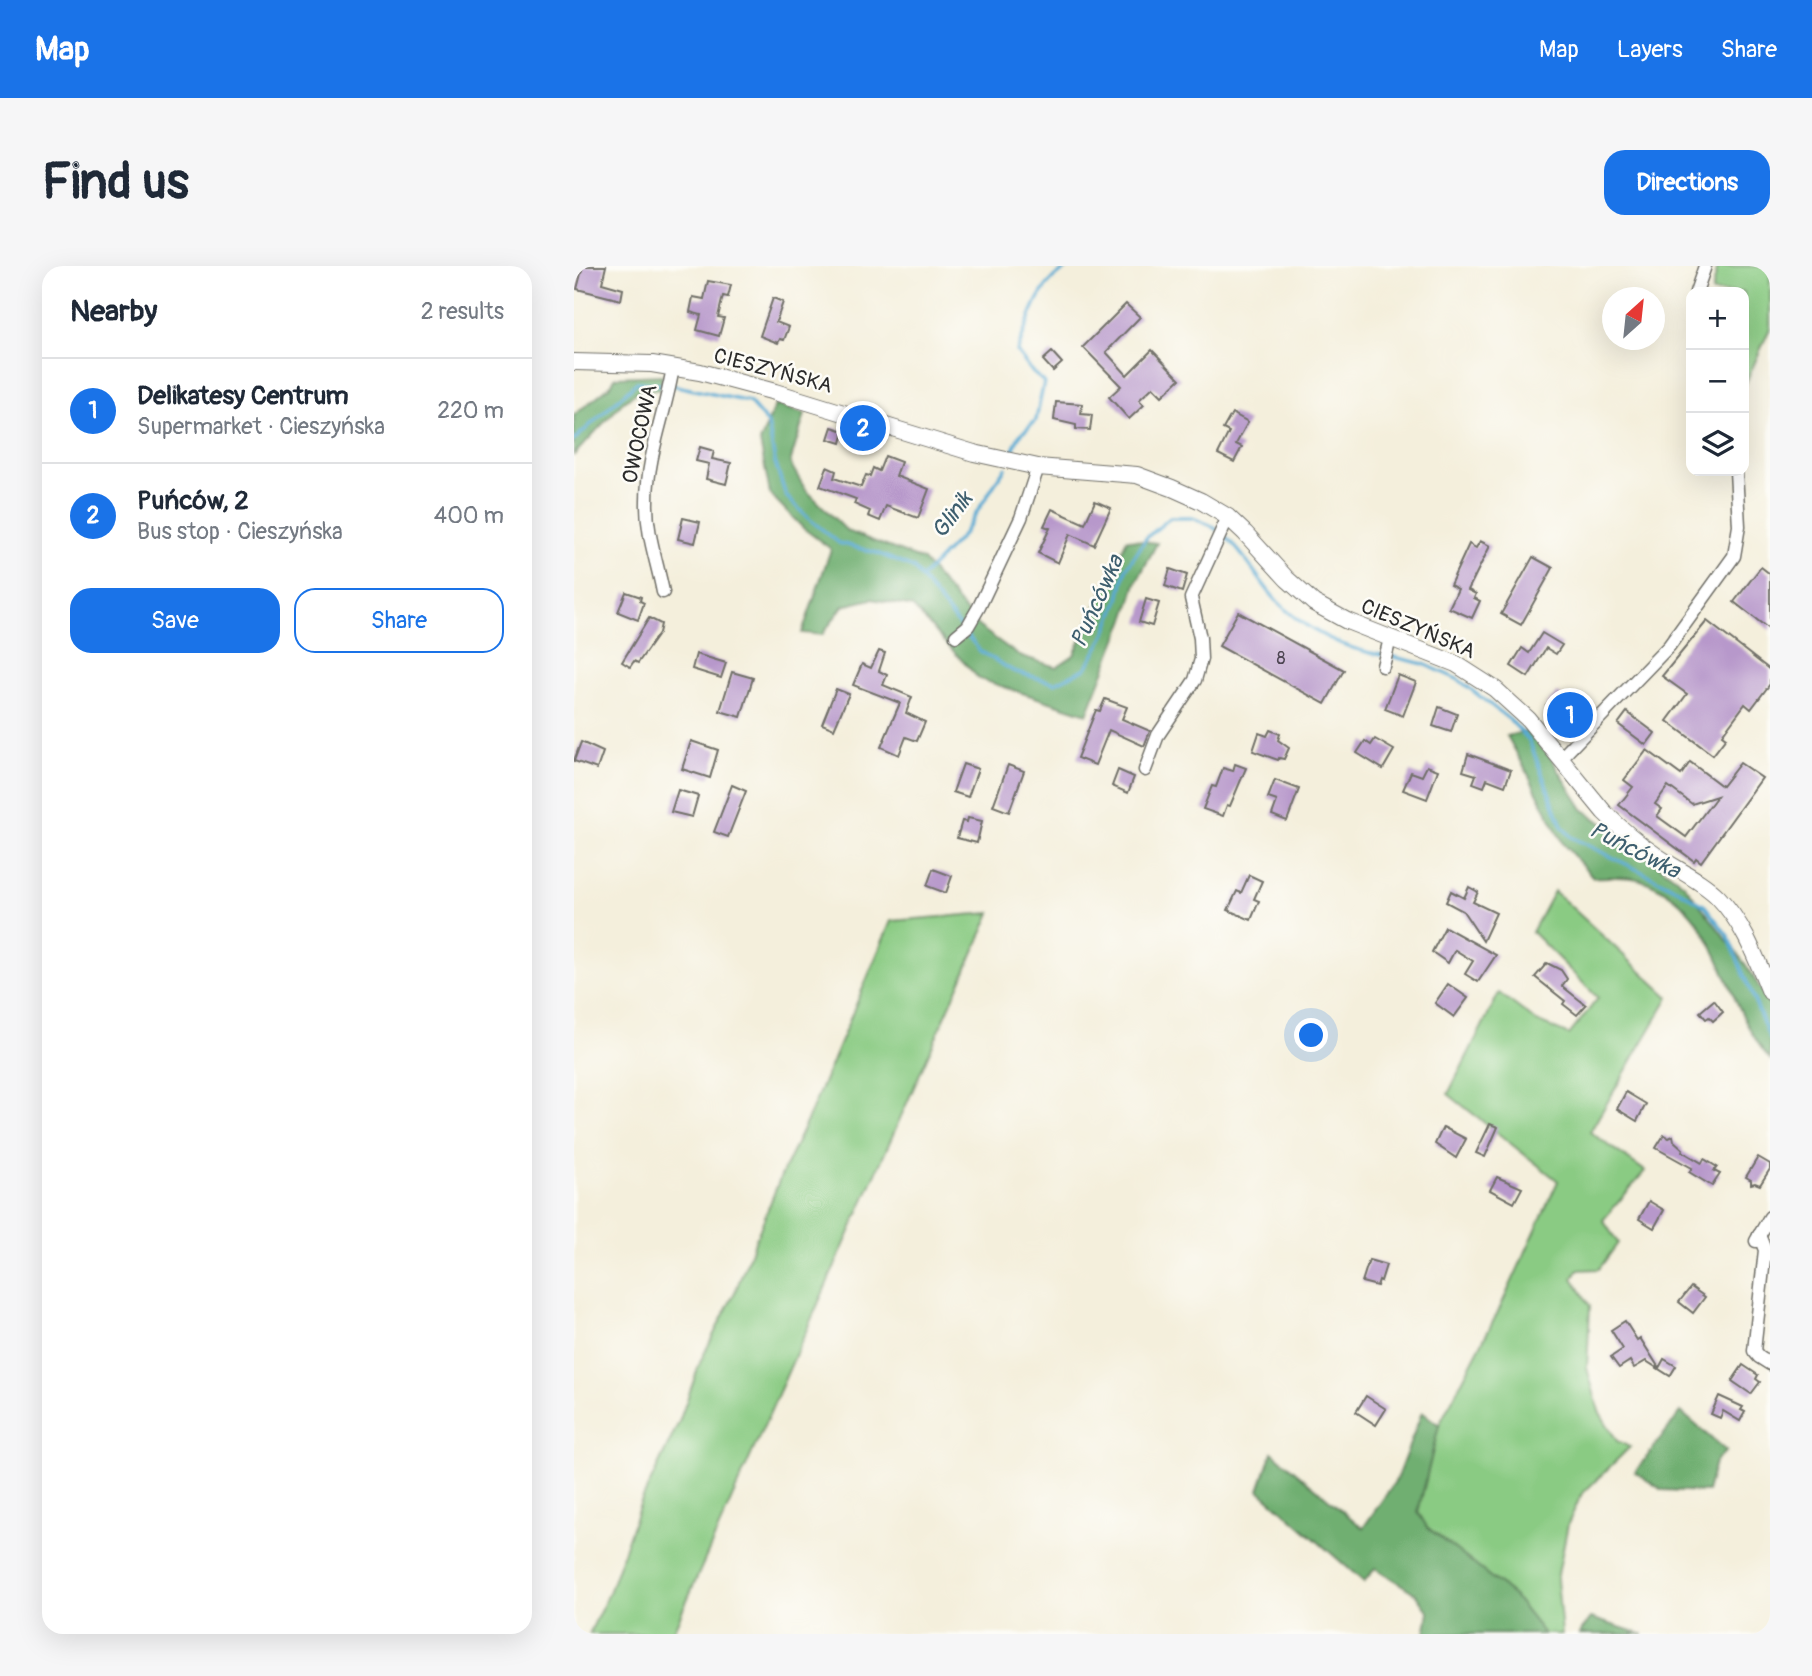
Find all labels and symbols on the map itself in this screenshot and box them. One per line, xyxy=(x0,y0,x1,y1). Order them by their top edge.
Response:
north arrow xyxy=(1602,287,1665,350)
street label: CIESZYŃSKA xyxy=(711,342,835,400)
street label: OWOCOWA xyxy=(616,382,664,486)
pin: 2 xyxy=(840,402,886,454)
water label: Glinik xyxy=(925,484,980,544)
water label: Puńcówka xyxy=(1064,549,1131,651)
street label: CIESZYŃSKA xyxy=(1357,593,1479,665)
house number: 8 xyxy=(1276,647,1286,670)
pin: 1 xyxy=(1547,689,1593,741)
water label: Puńcówka xyxy=(1585,815,1686,886)
your location xyxy=(1294,1018,1328,1052)

